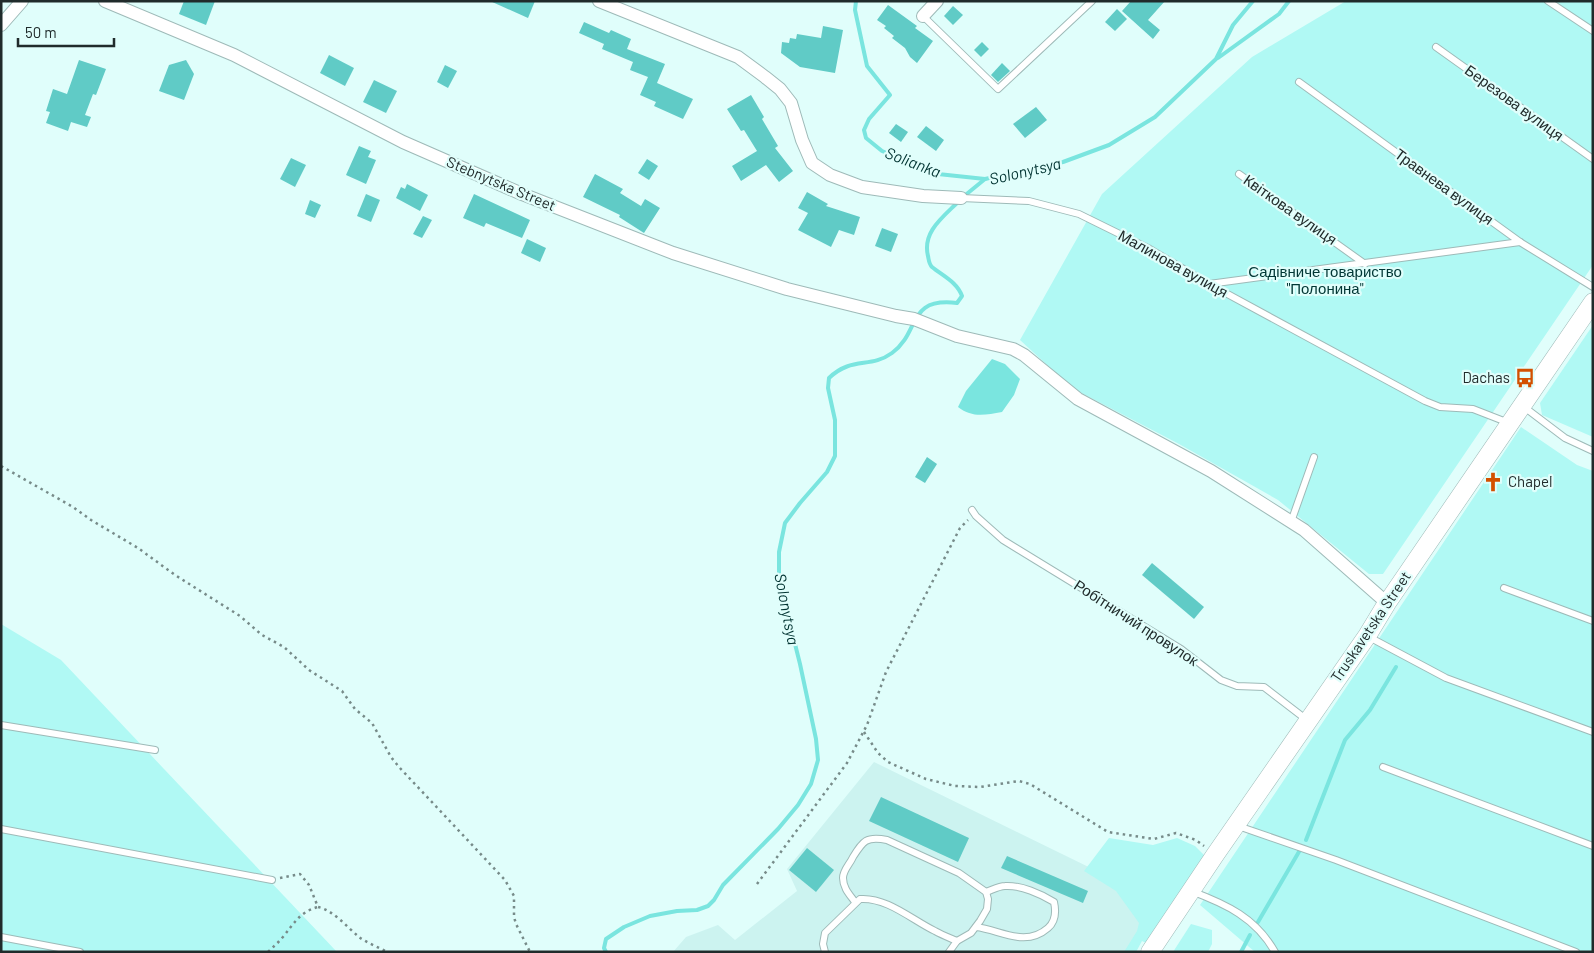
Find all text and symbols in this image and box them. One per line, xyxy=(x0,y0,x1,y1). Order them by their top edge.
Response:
scale bar xyxy=(18,15,114,47)
text: 50 m xyxy=(25,23,57,41)
street label: Березова вулиця xyxy=(1462,60,1567,144)
water label: Solianka xyxy=(883,142,944,181)
street label: Травнева вулиця xyxy=(1392,144,1497,228)
street label: Stebnytska Street xyxy=(444,152,559,214)
water label: Solonytsya xyxy=(987,153,1063,188)
street label: Квіткова вулиця xyxy=(1240,170,1341,248)
street label: Малинова вулиця xyxy=(1116,226,1231,301)
park label: Садівниче товариство "Полонина" xyxy=(1248,262,1402,297)
bus stop icon: Dachas xyxy=(1514,367,1536,389)
place label: Dachas xyxy=(1462,368,1510,386)
church icon: Chapel xyxy=(1482,471,1504,493)
place label: Chapel xyxy=(1508,472,1552,490)
street label: Truskavetska Street xyxy=(1326,568,1414,685)
water label: Solonytsya xyxy=(771,571,804,646)
street label: Робітничий провулок xyxy=(1071,575,1202,669)

